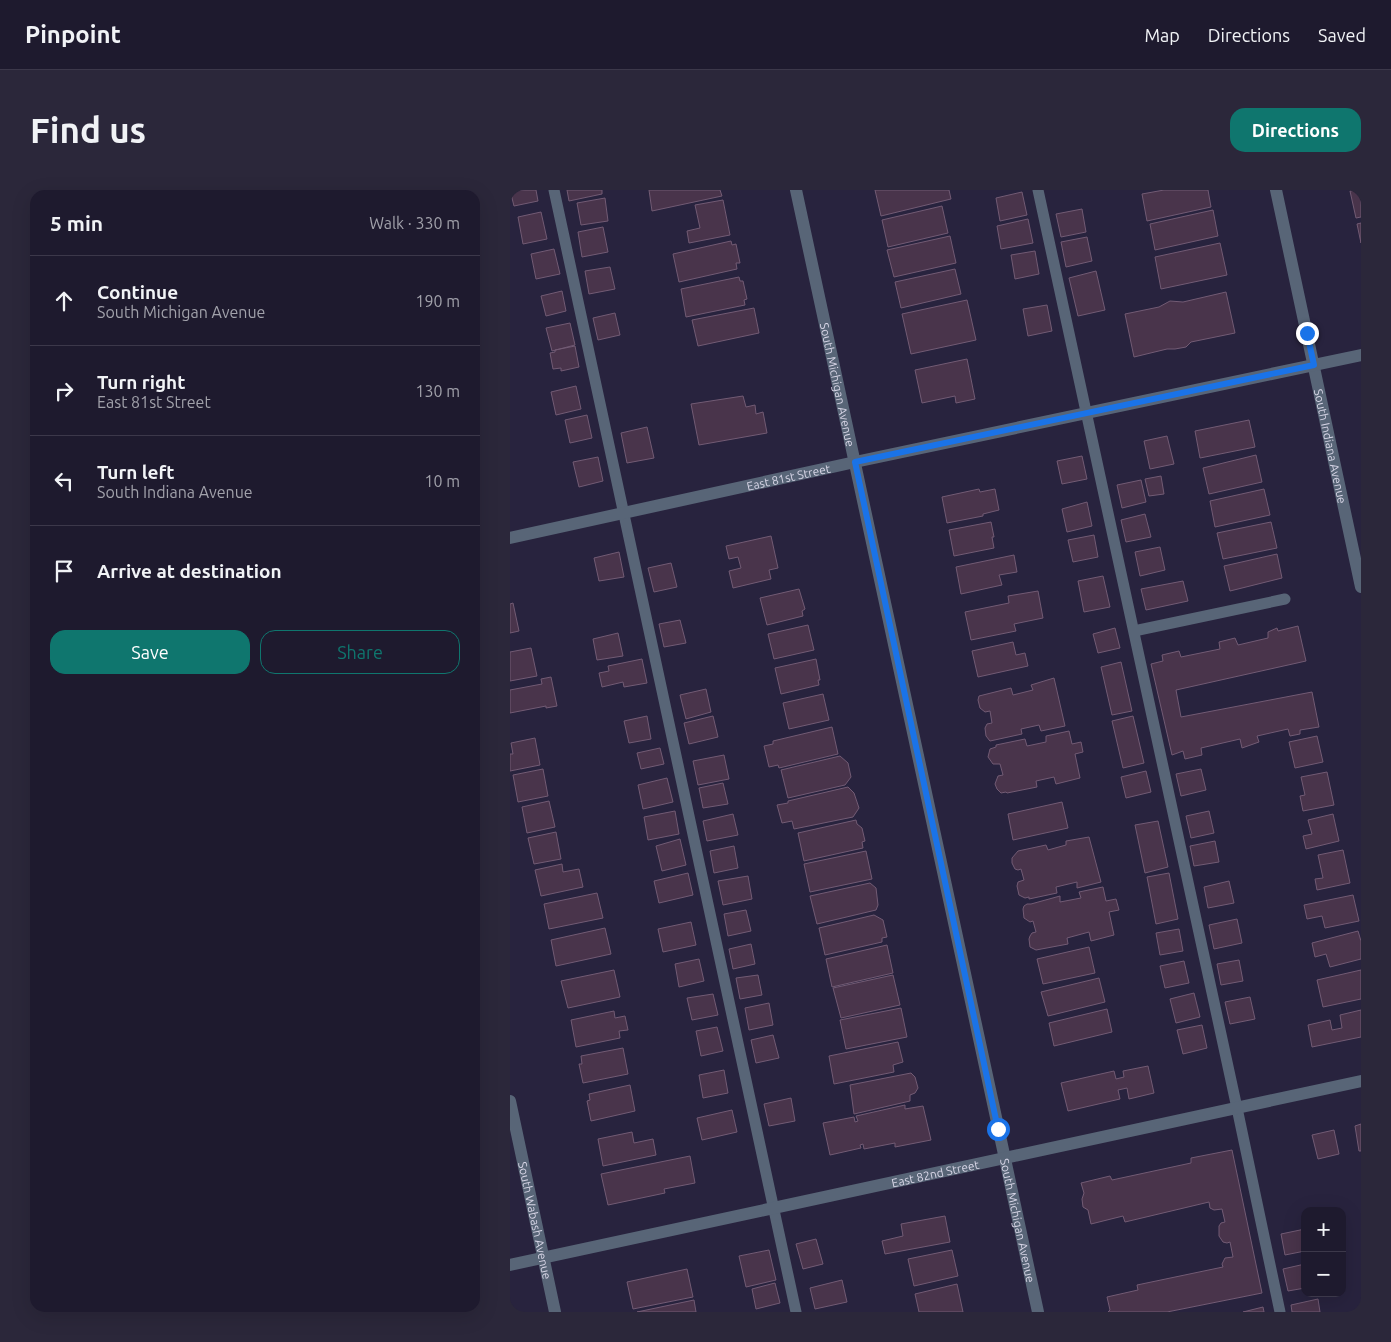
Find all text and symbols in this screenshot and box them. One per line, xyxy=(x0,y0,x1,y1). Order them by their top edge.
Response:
text: Pinpoint xyxy=(25,21,121,48)
text: Map xyxy=(1144,25,1180,45)
text: Directions xyxy=(1208,25,1290,45)
text: Saved xyxy=(1318,25,1366,45)
button: Directions xyxy=(1230,108,1361,152)
text: Find us xyxy=(30,110,146,150)
text: 5 min xyxy=(50,211,103,235)
text: Walk · 330 m xyxy=(369,214,460,232)
text: Continue xyxy=(97,281,178,303)
icon: ahead xyxy=(50,287,78,315)
text: 190 m xyxy=(415,292,460,310)
text: South Michigan Avenue xyxy=(97,303,265,321)
street label: South Michigan Avenue xyxy=(818,321,858,448)
route end xyxy=(1296,322,1319,345)
text: Turn right xyxy=(97,371,185,393)
icon: right xyxy=(50,377,78,405)
text: 130 m xyxy=(415,382,460,400)
street label: South Indiana Avenue xyxy=(1312,388,1349,505)
text: East 81st Street xyxy=(97,393,211,411)
text: Turn left xyxy=(97,461,175,483)
street label: East 81st Street xyxy=(745,461,832,492)
icon: left xyxy=(50,467,78,495)
text: 10 m xyxy=(424,472,460,490)
text: South Indiana Avenue xyxy=(97,483,253,501)
icon: arrive xyxy=(50,557,78,585)
text: Arrive at destination xyxy=(97,560,282,582)
button: Save xyxy=(50,630,250,674)
button: Share xyxy=(260,630,460,674)
route start xyxy=(987,1118,1010,1141)
street label: East 82nd Street xyxy=(890,1157,980,1189)
street label: South Michigan Avenue xyxy=(999,1157,1038,1283)
street label: South Wabash Avenue xyxy=(517,1160,554,1280)
map controls xyxy=(1301,1207,1346,1297)
button: + xyxy=(1301,1207,1346,1252)
button: − xyxy=(1301,1252,1346,1297)

